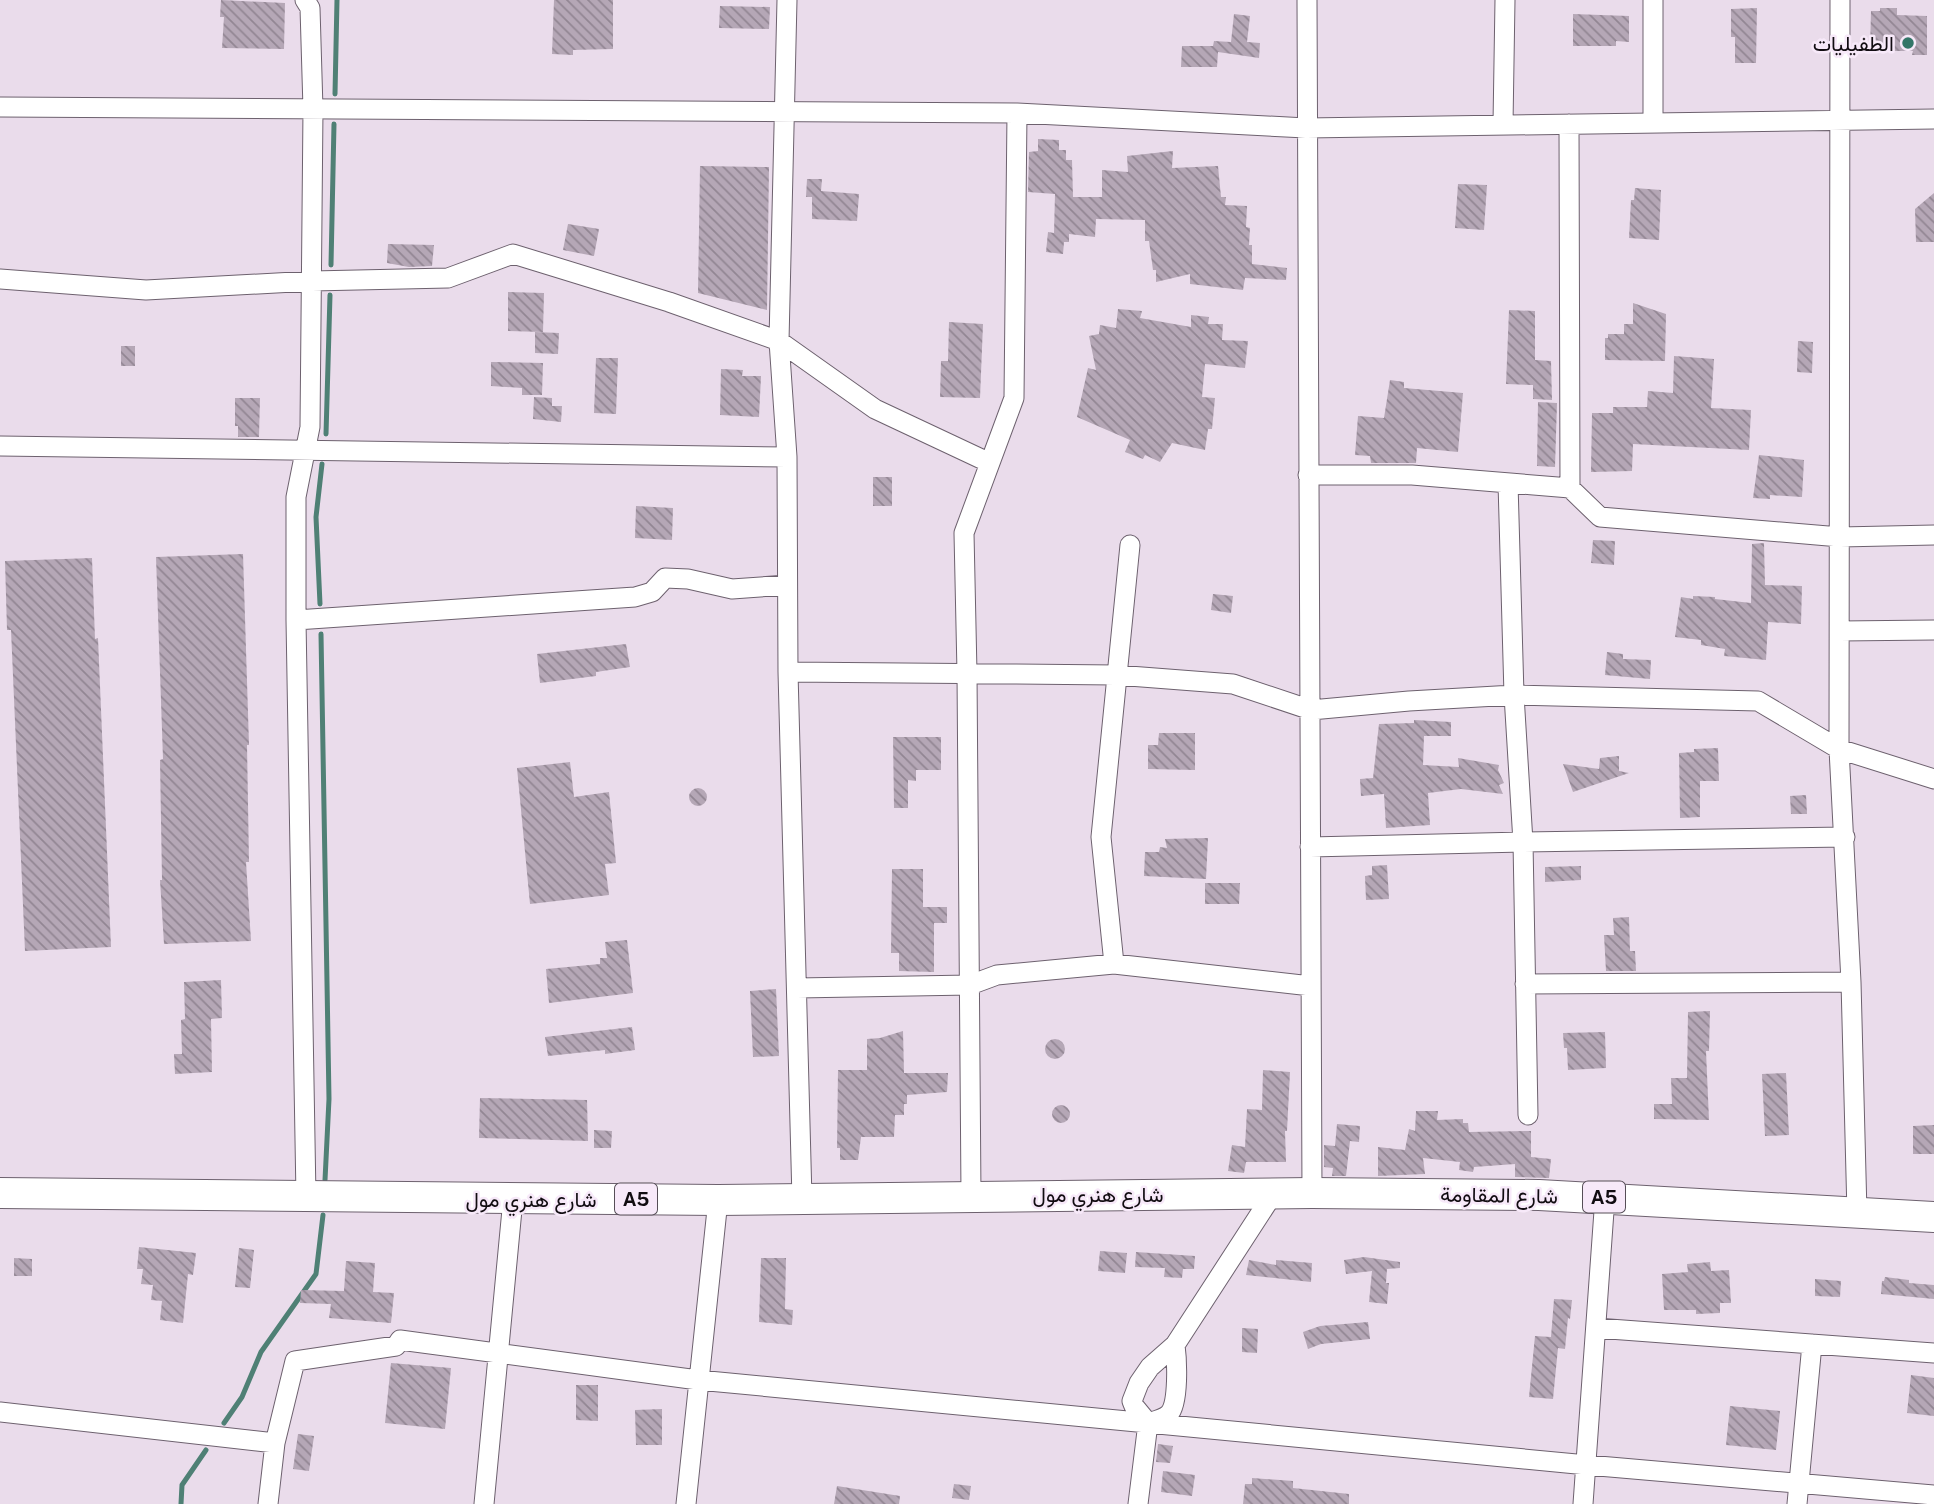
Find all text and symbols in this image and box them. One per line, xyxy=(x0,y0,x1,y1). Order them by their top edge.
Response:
place label: الطفيليات xyxy=(1813,31,1894,56)
marker: الطفيليات xyxy=(1900,35,1916,51)
street label: شارع المقاومة xyxy=(1440,1181,1558,1211)
street label: شارع هنري مول xyxy=(1032,1182,1164,1212)
road number: A5 xyxy=(1583,1182,1625,1212)
road number: A5 xyxy=(615,1184,657,1214)
street label: شارع هنري مول xyxy=(465,1187,597,1217)

